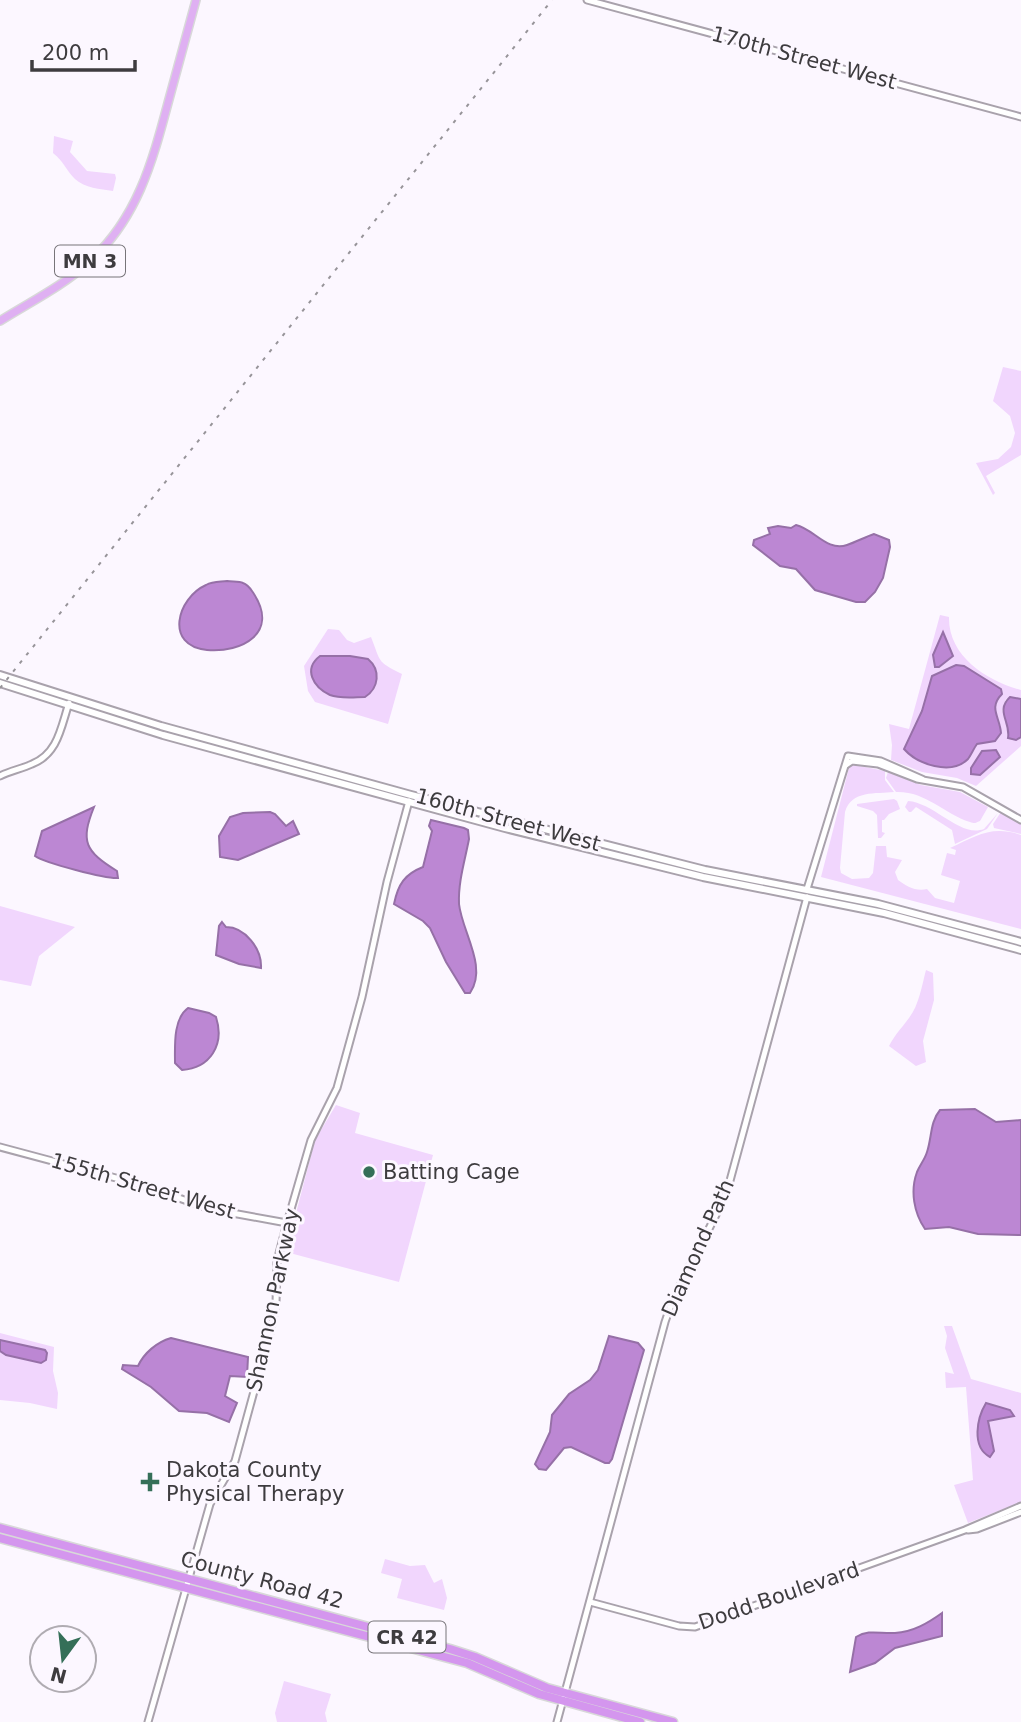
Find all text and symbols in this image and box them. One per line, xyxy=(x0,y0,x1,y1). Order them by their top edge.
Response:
street label: 170th Street West xyxy=(709,22,899,94)
scale bar xyxy=(32,28,135,72)
text: 200 m xyxy=(42,41,109,65)
road number: MN 3 xyxy=(55,246,125,276)
street label: 160th Street West xyxy=(413,784,603,856)
street label: 155th Street West xyxy=(48,1148,238,1224)
place label: Batting Cage xyxy=(383,1160,520,1184)
marker: Batting Cage xyxy=(361,1164,377,1180)
street label: Diamond Path xyxy=(657,1176,739,1320)
street label: Shannon Parkway xyxy=(242,1206,304,1394)
place label: Dakota County Physical Therapy xyxy=(166,1458,344,1506)
marker: Dakota County Physical Therapy xyxy=(140,1472,160,1492)
street label: County Road 42 xyxy=(178,1547,346,1613)
street label: Dodd Boulevard xyxy=(695,1557,863,1635)
road number: CR 42 xyxy=(368,1622,446,1652)
north arrow xyxy=(28,1624,98,1694)
text: N xyxy=(48,1663,69,1688)

